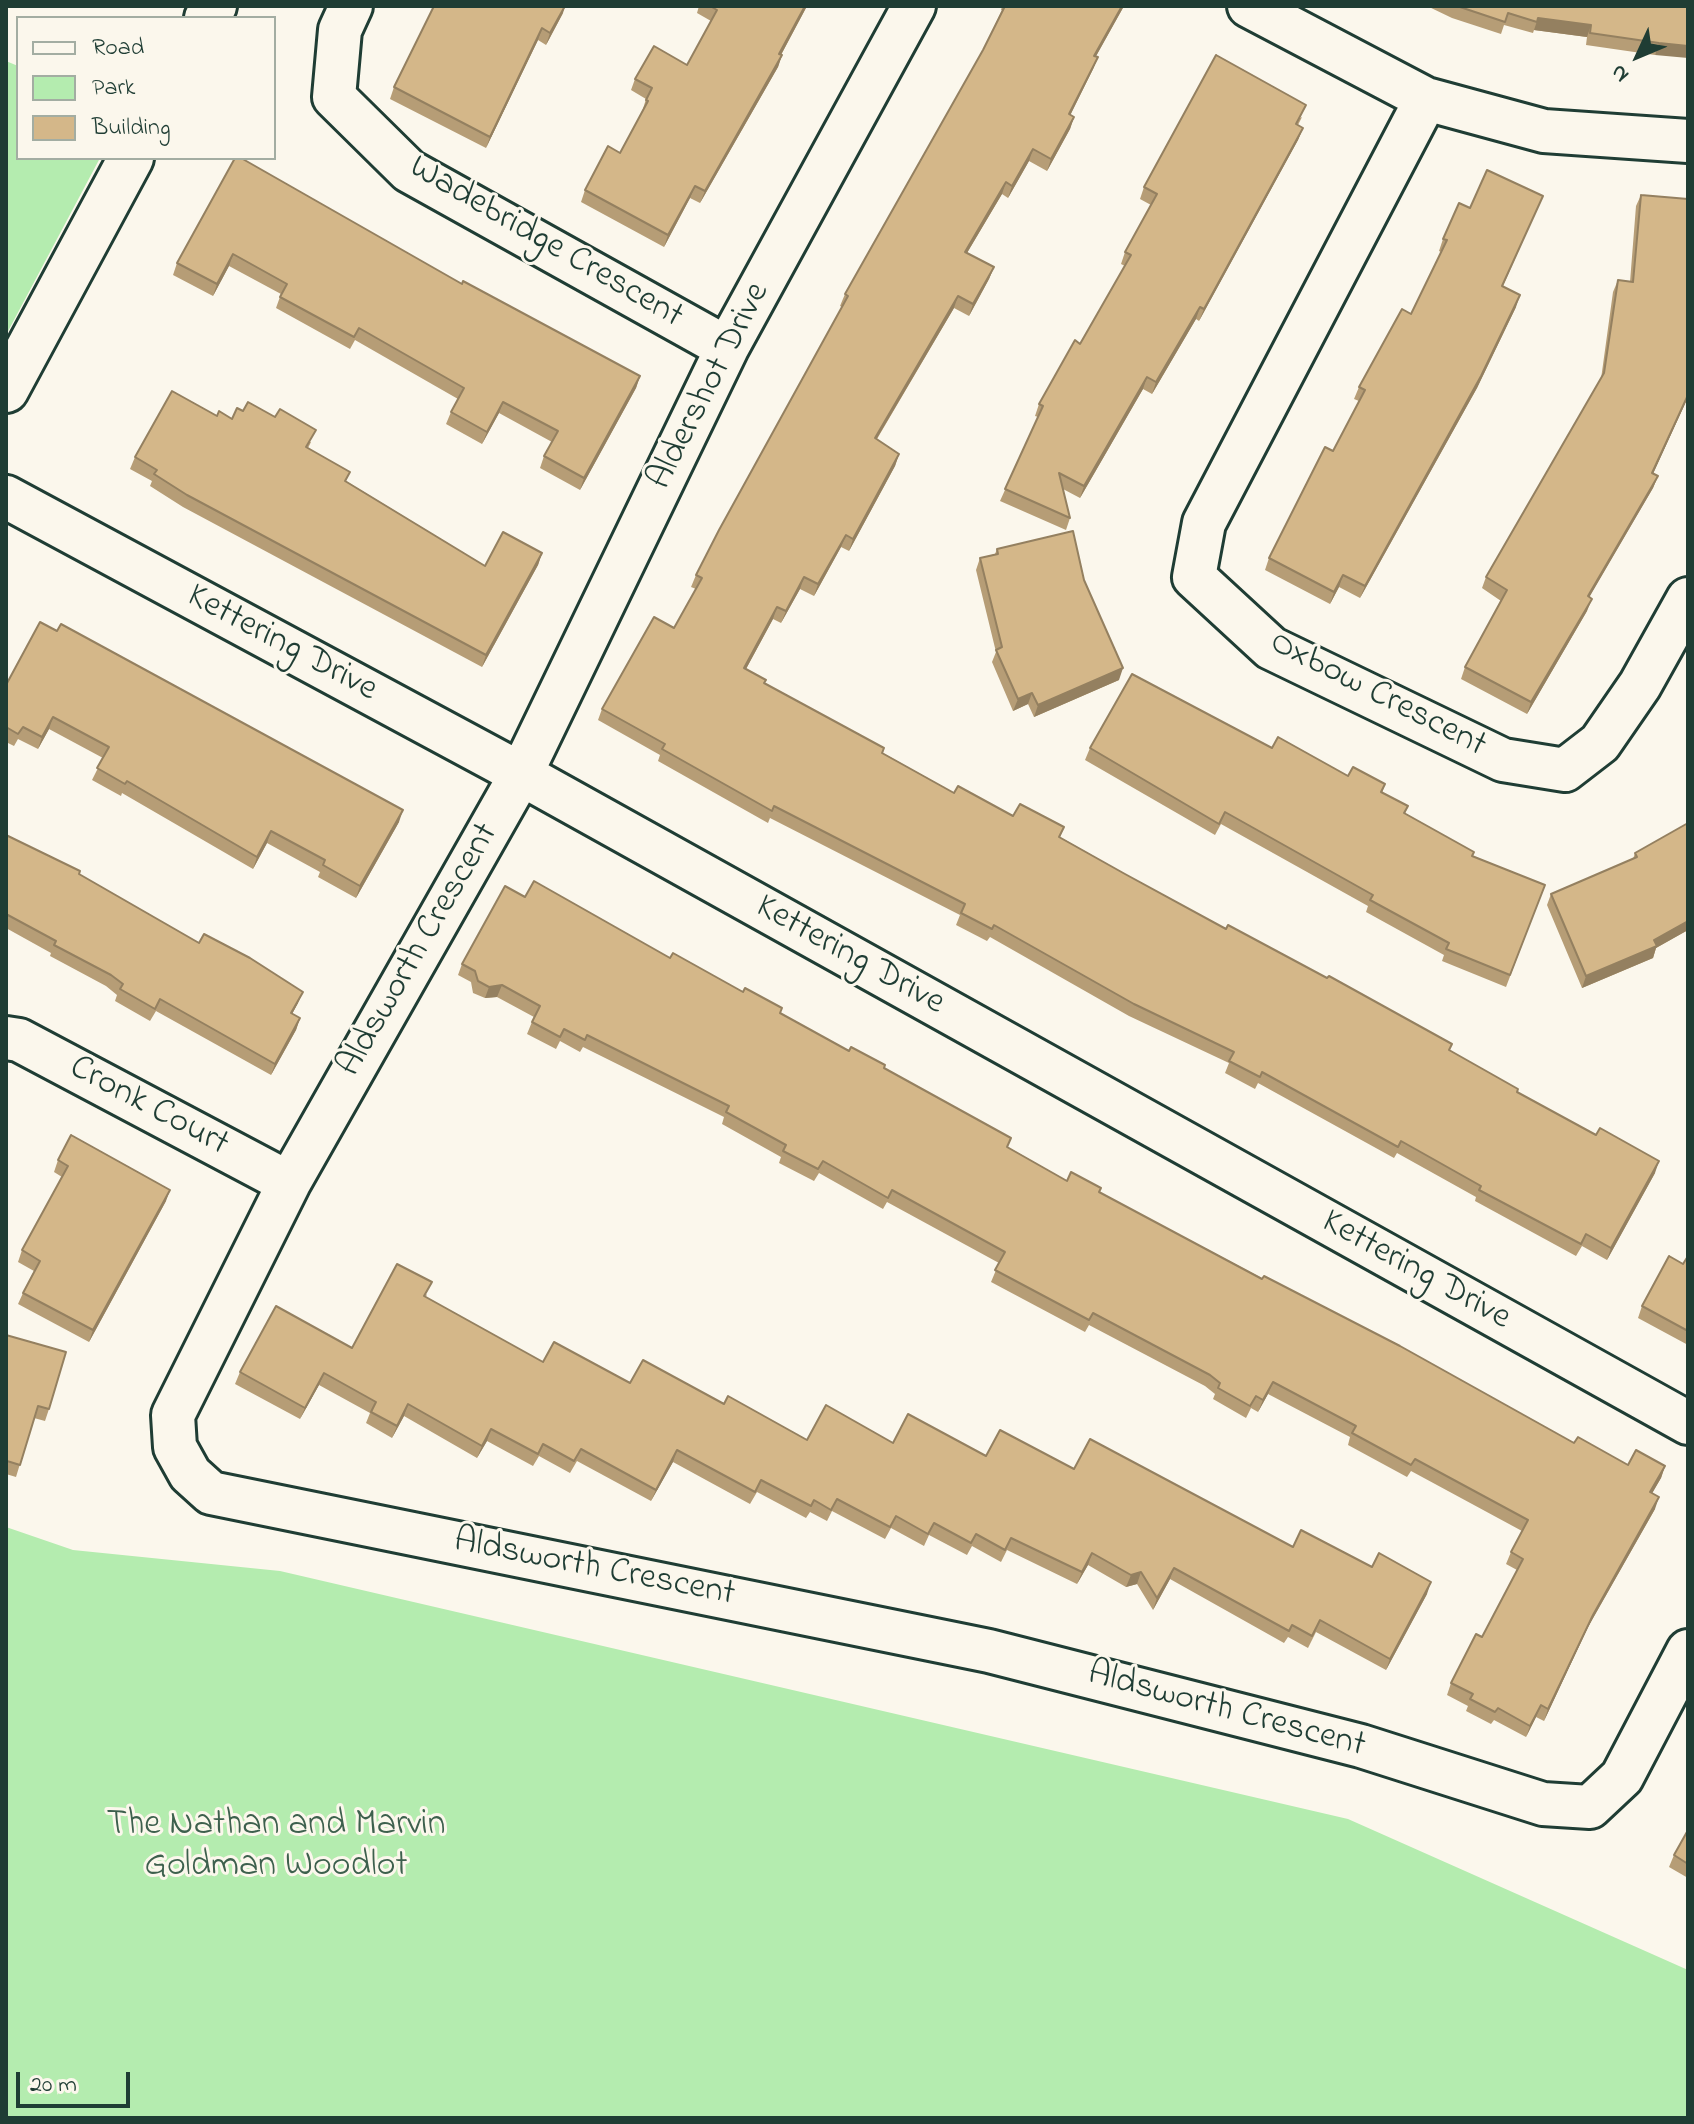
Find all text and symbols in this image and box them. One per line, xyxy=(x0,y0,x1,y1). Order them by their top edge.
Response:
legend xyxy=(16,16,276,160)
north arrow xyxy=(1598,16,1678,96)
text: Road xyxy=(92,31,144,66)
text: N xyxy=(1604,56,1637,89)
text: Park xyxy=(92,71,135,106)
text: Building xyxy=(92,111,171,146)
street label: Wadebridge Crescent xyxy=(400,148,690,340)
street label: Aldershot Drive xyxy=(640,276,782,498)
street label: Kettering Drive xyxy=(178,577,384,713)
street label: Oxbow Crescent xyxy=(1261,623,1493,769)
street label: Aldsworth Crescent xyxy=(330,817,510,1085)
street label: Kettering Drive xyxy=(747,887,951,1027)
street label: Cronk Court xyxy=(61,1048,235,1168)
street label: Kettering Drive xyxy=(1313,1202,1517,1342)
street label: Aldsworth Crescent xyxy=(450,1522,738,1618)
street label: Aldsworth Crescent xyxy=(1083,1654,1369,1770)
park label: The Nathan and Marvin Goldman Woodlot xyxy=(107,1805,445,1890)
scale bar xyxy=(20,2056,134,2106)
text: 20 m xyxy=(30,2068,77,2103)

